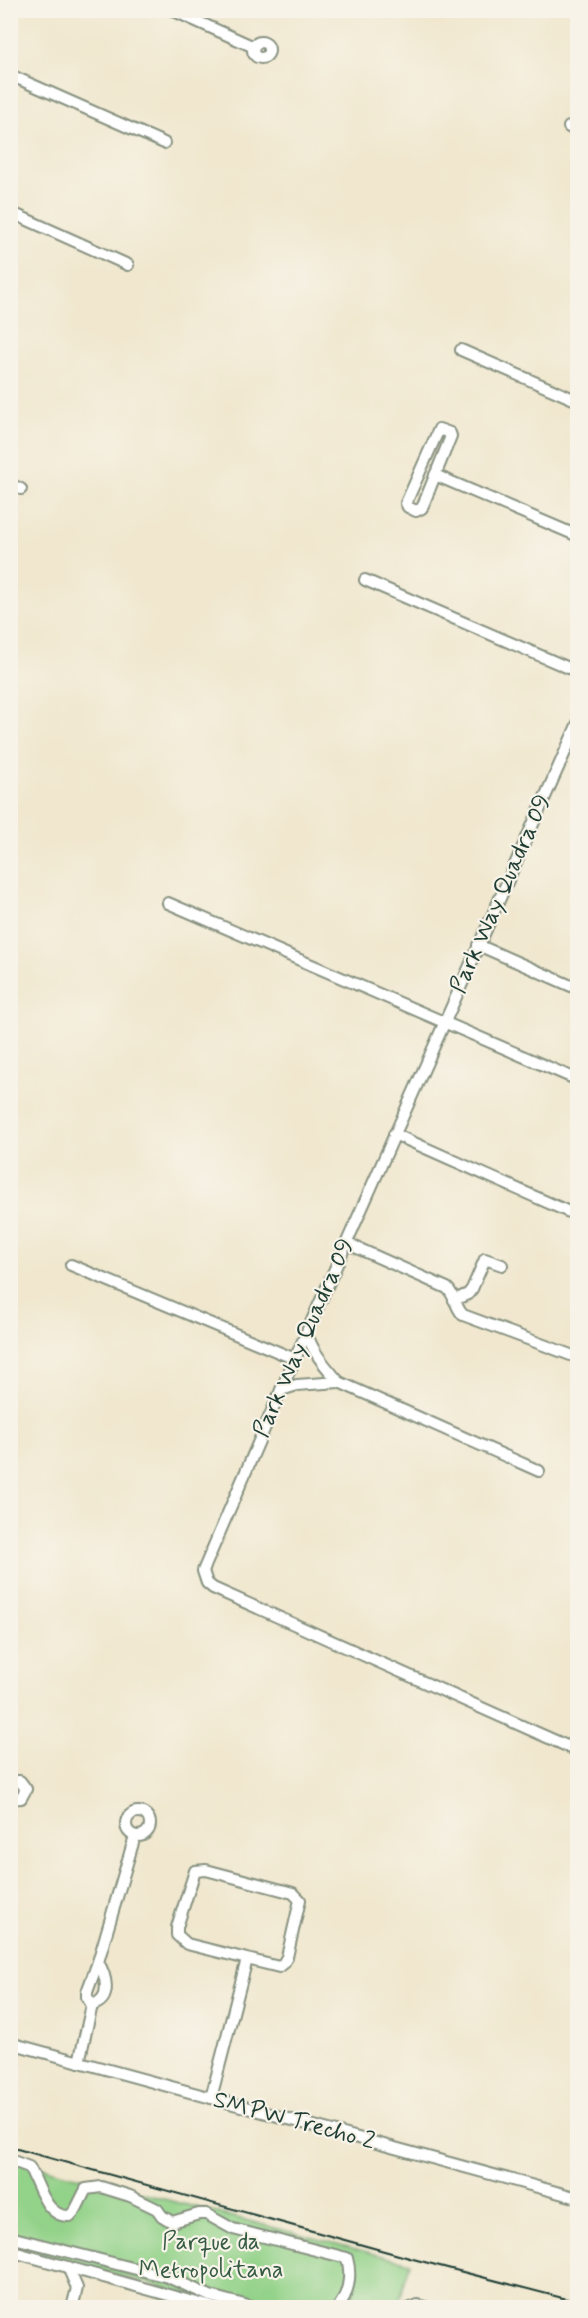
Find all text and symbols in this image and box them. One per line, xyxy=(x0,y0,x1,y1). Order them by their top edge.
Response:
street label: Park Way Quadra 09 xyxy=(443,790,559,998)
street label: Park Way Quadra 09 xyxy=(246,1234,362,1442)
street label: SMPW Trecho 2 xyxy=(210,2085,379,2158)
park label: Parque da Metropolitana xyxy=(139,2227,283,2286)

